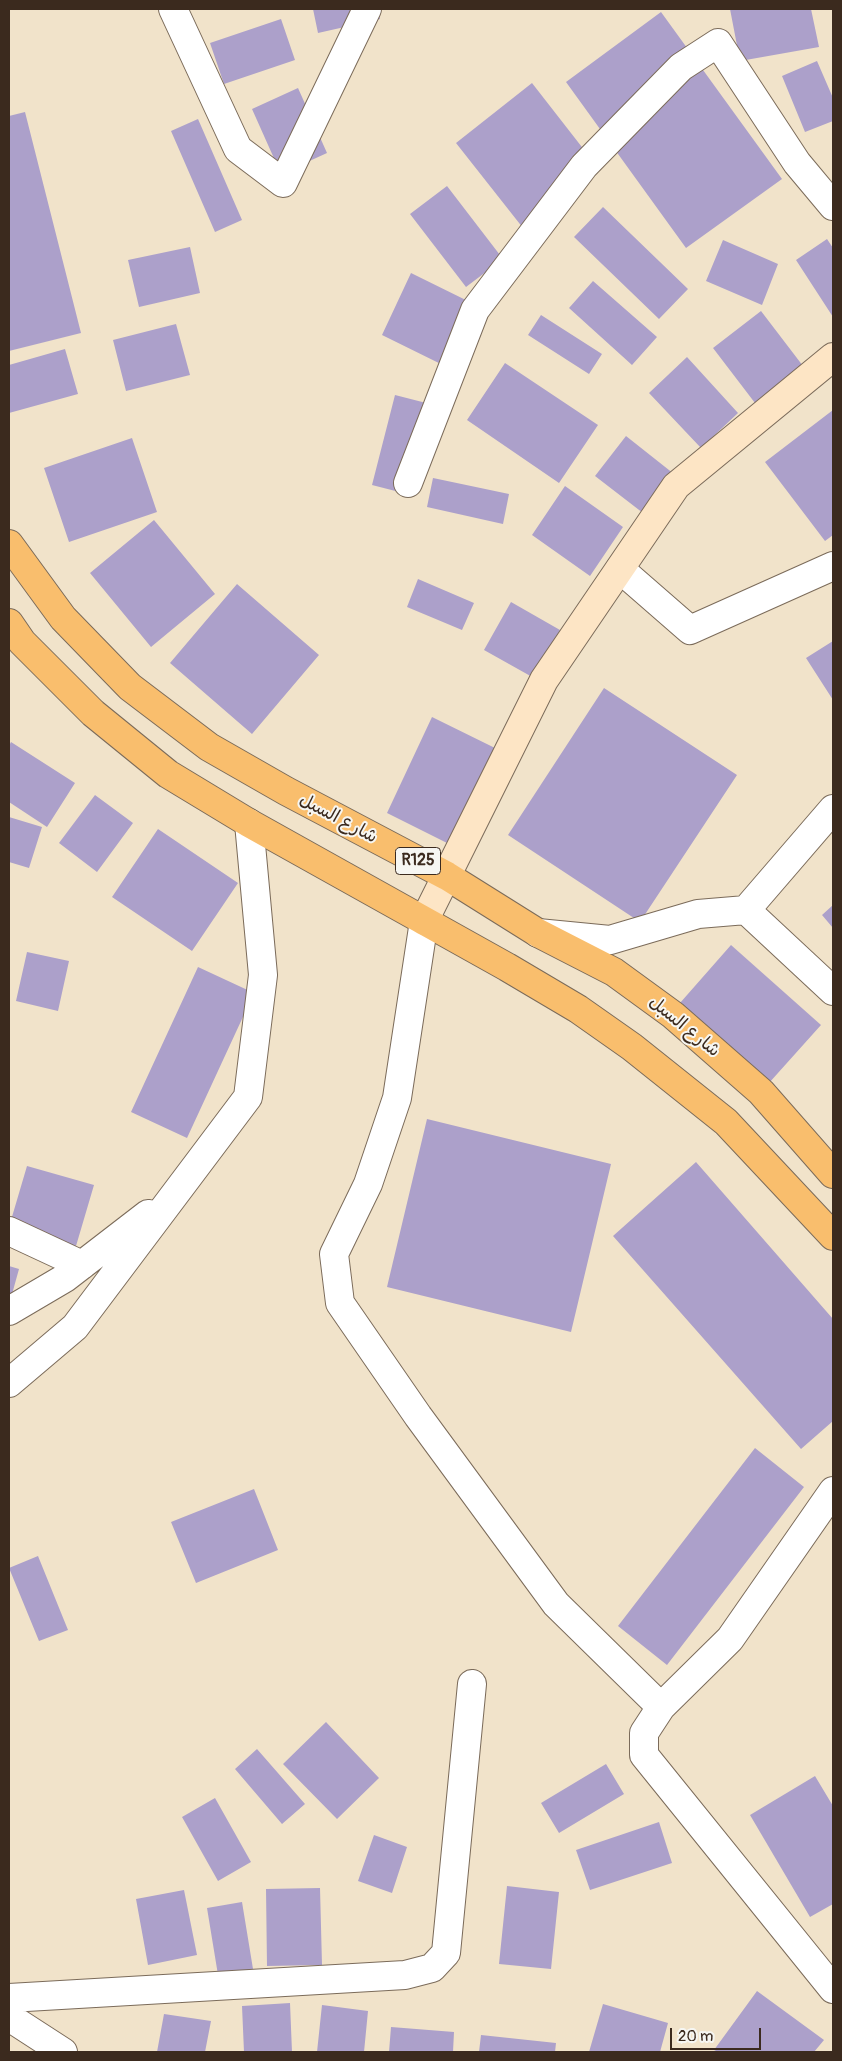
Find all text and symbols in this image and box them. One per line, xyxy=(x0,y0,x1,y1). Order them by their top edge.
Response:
street label: شارع السبل xyxy=(295,789,381,849)
road number: R125 xyxy=(396,848,440,874)
street label: شارع السبل xyxy=(644,992,724,1062)
scale bar xyxy=(672,2018,763,2050)
text: 20 m xyxy=(678,2027,713,2046)

